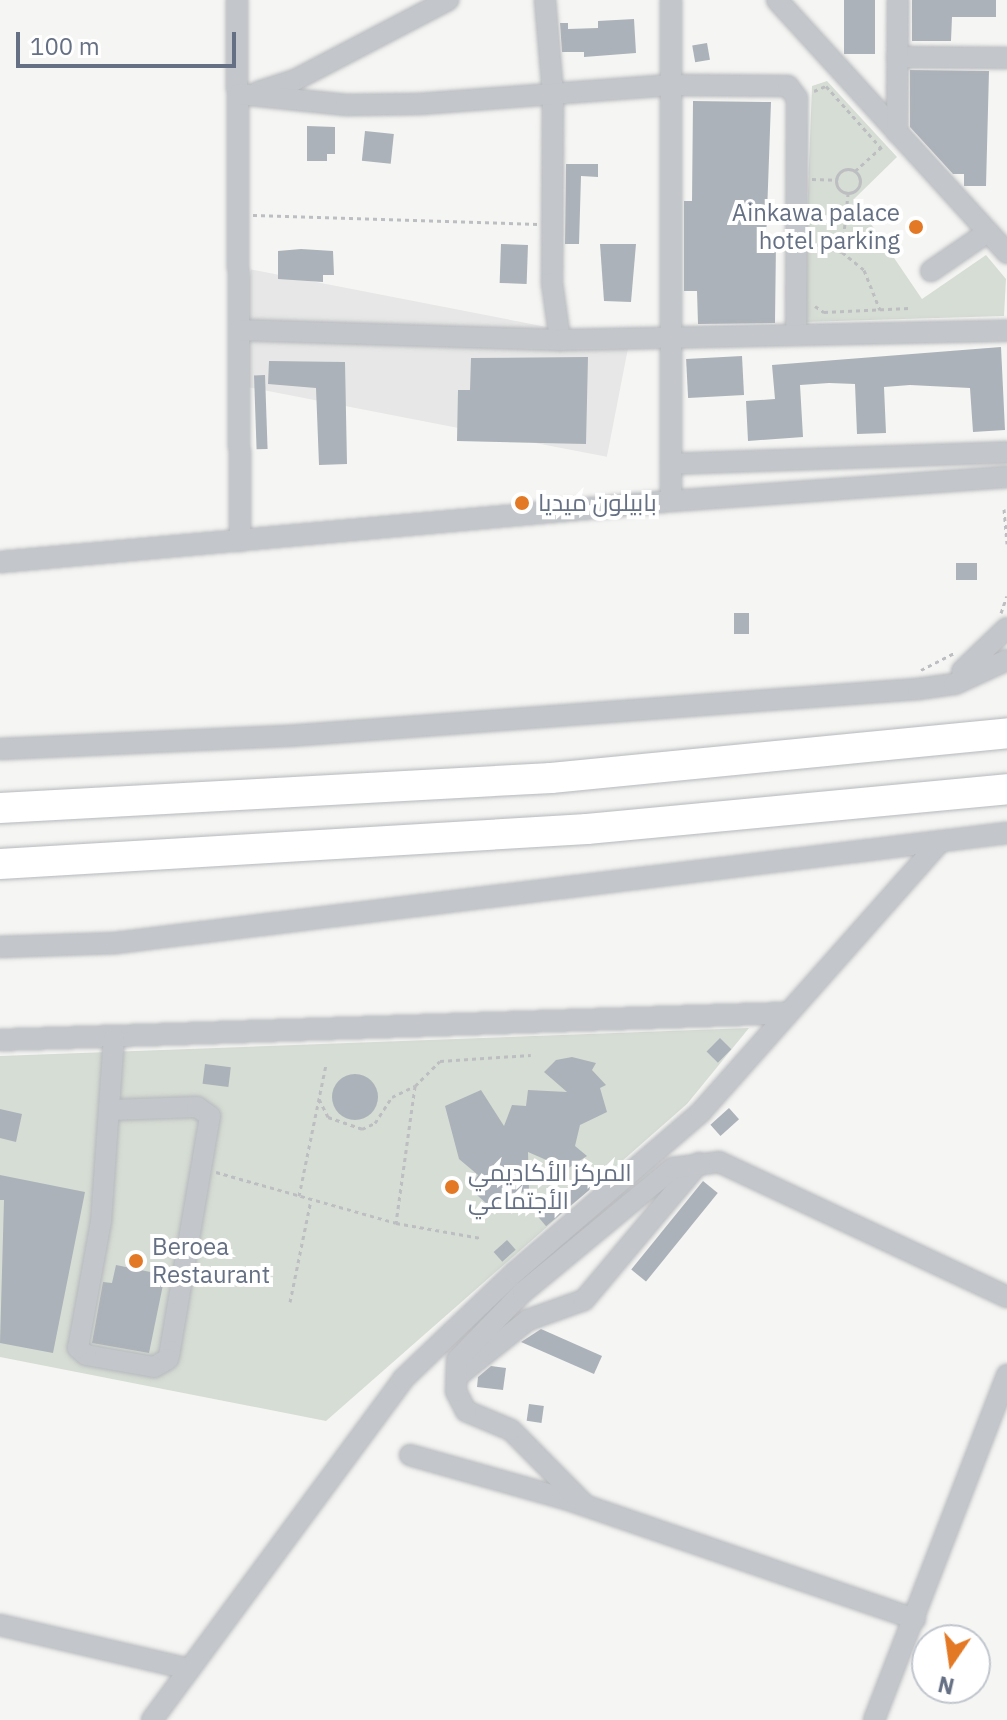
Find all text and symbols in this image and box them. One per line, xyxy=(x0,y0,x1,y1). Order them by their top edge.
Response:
scale bar xyxy=(20,16,240,66)
text: 100 m xyxy=(30,30,100,62)
place label: Ainkawa palace hotel parking xyxy=(732,199,900,255)
marker: Ainkawa palace hotel parking xyxy=(907,218,925,236)
place label: بابيلون ميديا xyxy=(538,489,657,517)
marker: بابيلون ميديا xyxy=(513,494,531,512)
place label: المركز الأكاديمي الأجتماعي xyxy=(468,1159,632,1215)
marker: المركز الأكاديمي الأجتماعي xyxy=(443,1178,461,1196)
place label: Beroea Restaurant xyxy=(152,1233,270,1289)
marker: Beroea Restaurant xyxy=(127,1252,145,1270)
north arrow xyxy=(911,1624,991,1704)
text: N xyxy=(935,1670,957,1702)

